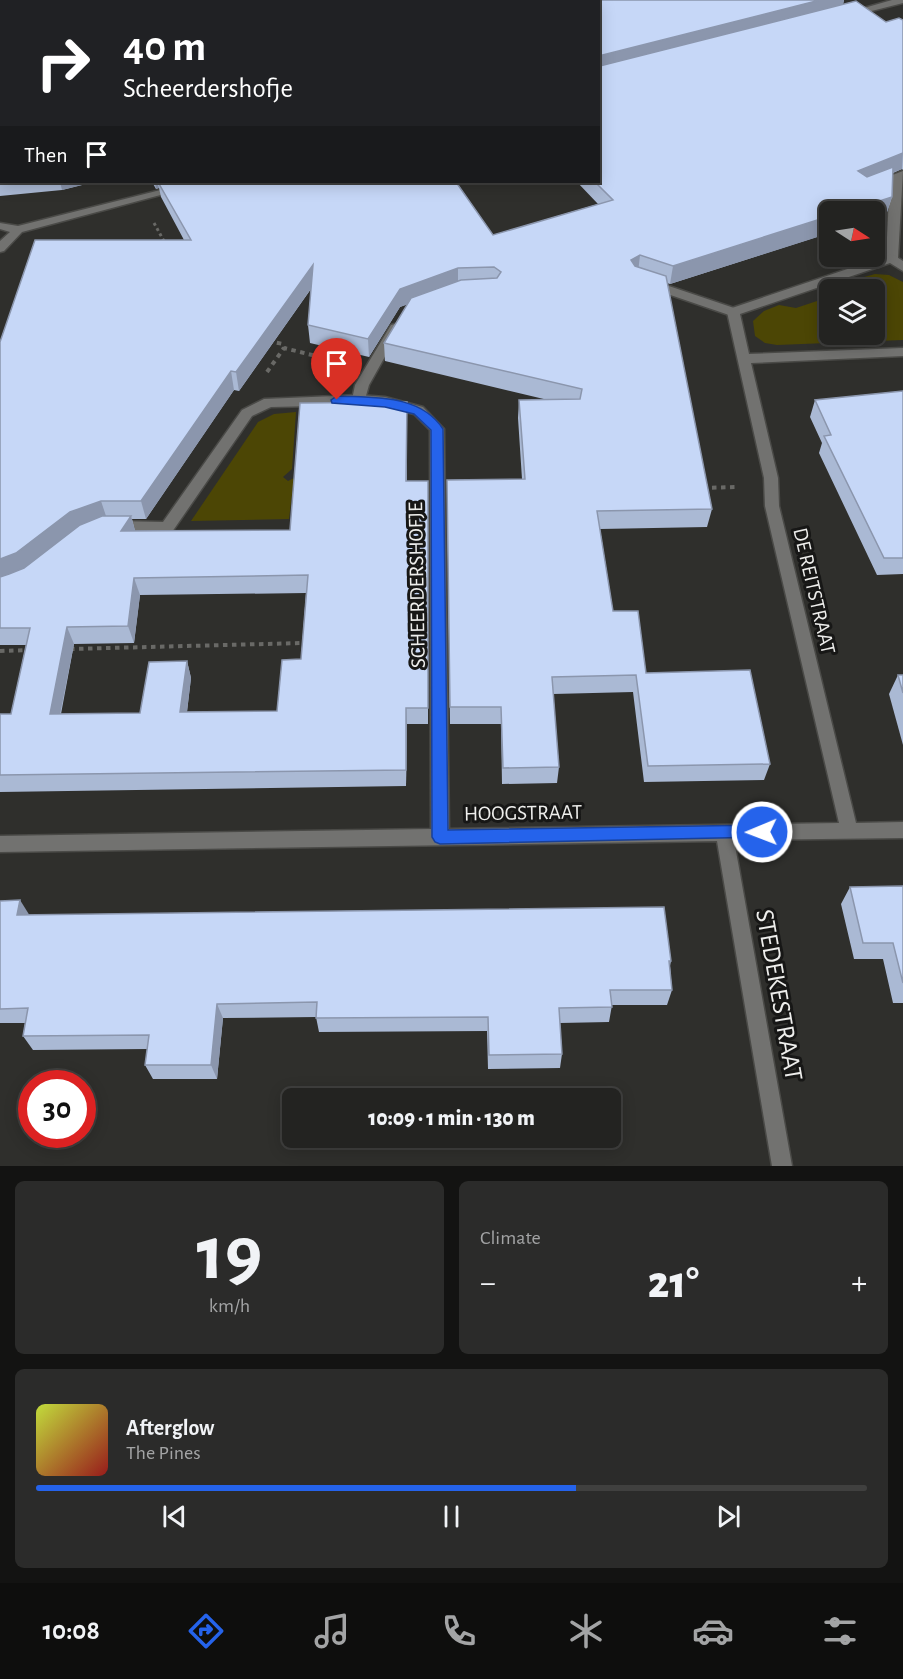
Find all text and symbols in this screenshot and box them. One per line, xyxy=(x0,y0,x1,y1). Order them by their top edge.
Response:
icon: right xyxy=(24,24,102,102)
text: 40 m xyxy=(123,26,206,68)
text: Scheerdershofje xyxy=(123,75,293,102)
icon: arrive xyxy=(80,138,113,171)
text: Then xyxy=(24,144,68,166)
north arrow xyxy=(819,201,885,267)
map controls xyxy=(819,201,885,345)
button: layers xyxy=(819,279,885,345)
pin xyxy=(311,338,362,400)
icon: arrive xyxy=(320,347,353,380)
street label: SCHEERDERSHOFJE xyxy=(405,502,429,668)
street label: DE REITSTRAAT xyxy=(789,526,839,656)
position arrow xyxy=(730,800,794,864)
street label: HOOGSTRAAT xyxy=(464,801,582,825)
street label: STEDEKESTRAAT xyxy=(751,907,807,1083)
speed limit sign: 30 xyxy=(18,1070,96,1148)
text: 10:09 · 1 min · 130 m xyxy=(368,1107,535,1129)
text: 19 xyxy=(197,1216,262,1294)
text: Climate xyxy=(480,1228,541,1248)
text: 21° xyxy=(648,1261,699,1306)
text: − xyxy=(480,1267,496,1300)
text: + xyxy=(851,1267,867,1300)
text: km/h xyxy=(209,1296,250,1316)
text: Afterglow xyxy=(126,1417,214,1439)
text: The Pines xyxy=(126,1443,201,1463)
icon: previous xyxy=(158,1500,191,1533)
icon: pause xyxy=(435,1500,468,1533)
icon: next xyxy=(712,1500,745,1533)
icon: directions xyxy=(185,1610,227,1652)
icon: music xyxy=(311,1610,353,1652)
icon: phone xyxy=(438,1610,480,1652)
icon: climate xyxy=(565,1610,607,1652)
icon: car xyxy=(692,1610,734,1652)
icon: filters xyxy=(819,1610,861,1652)
text: 10:08 xyxy=(42,1617,100,1644)

